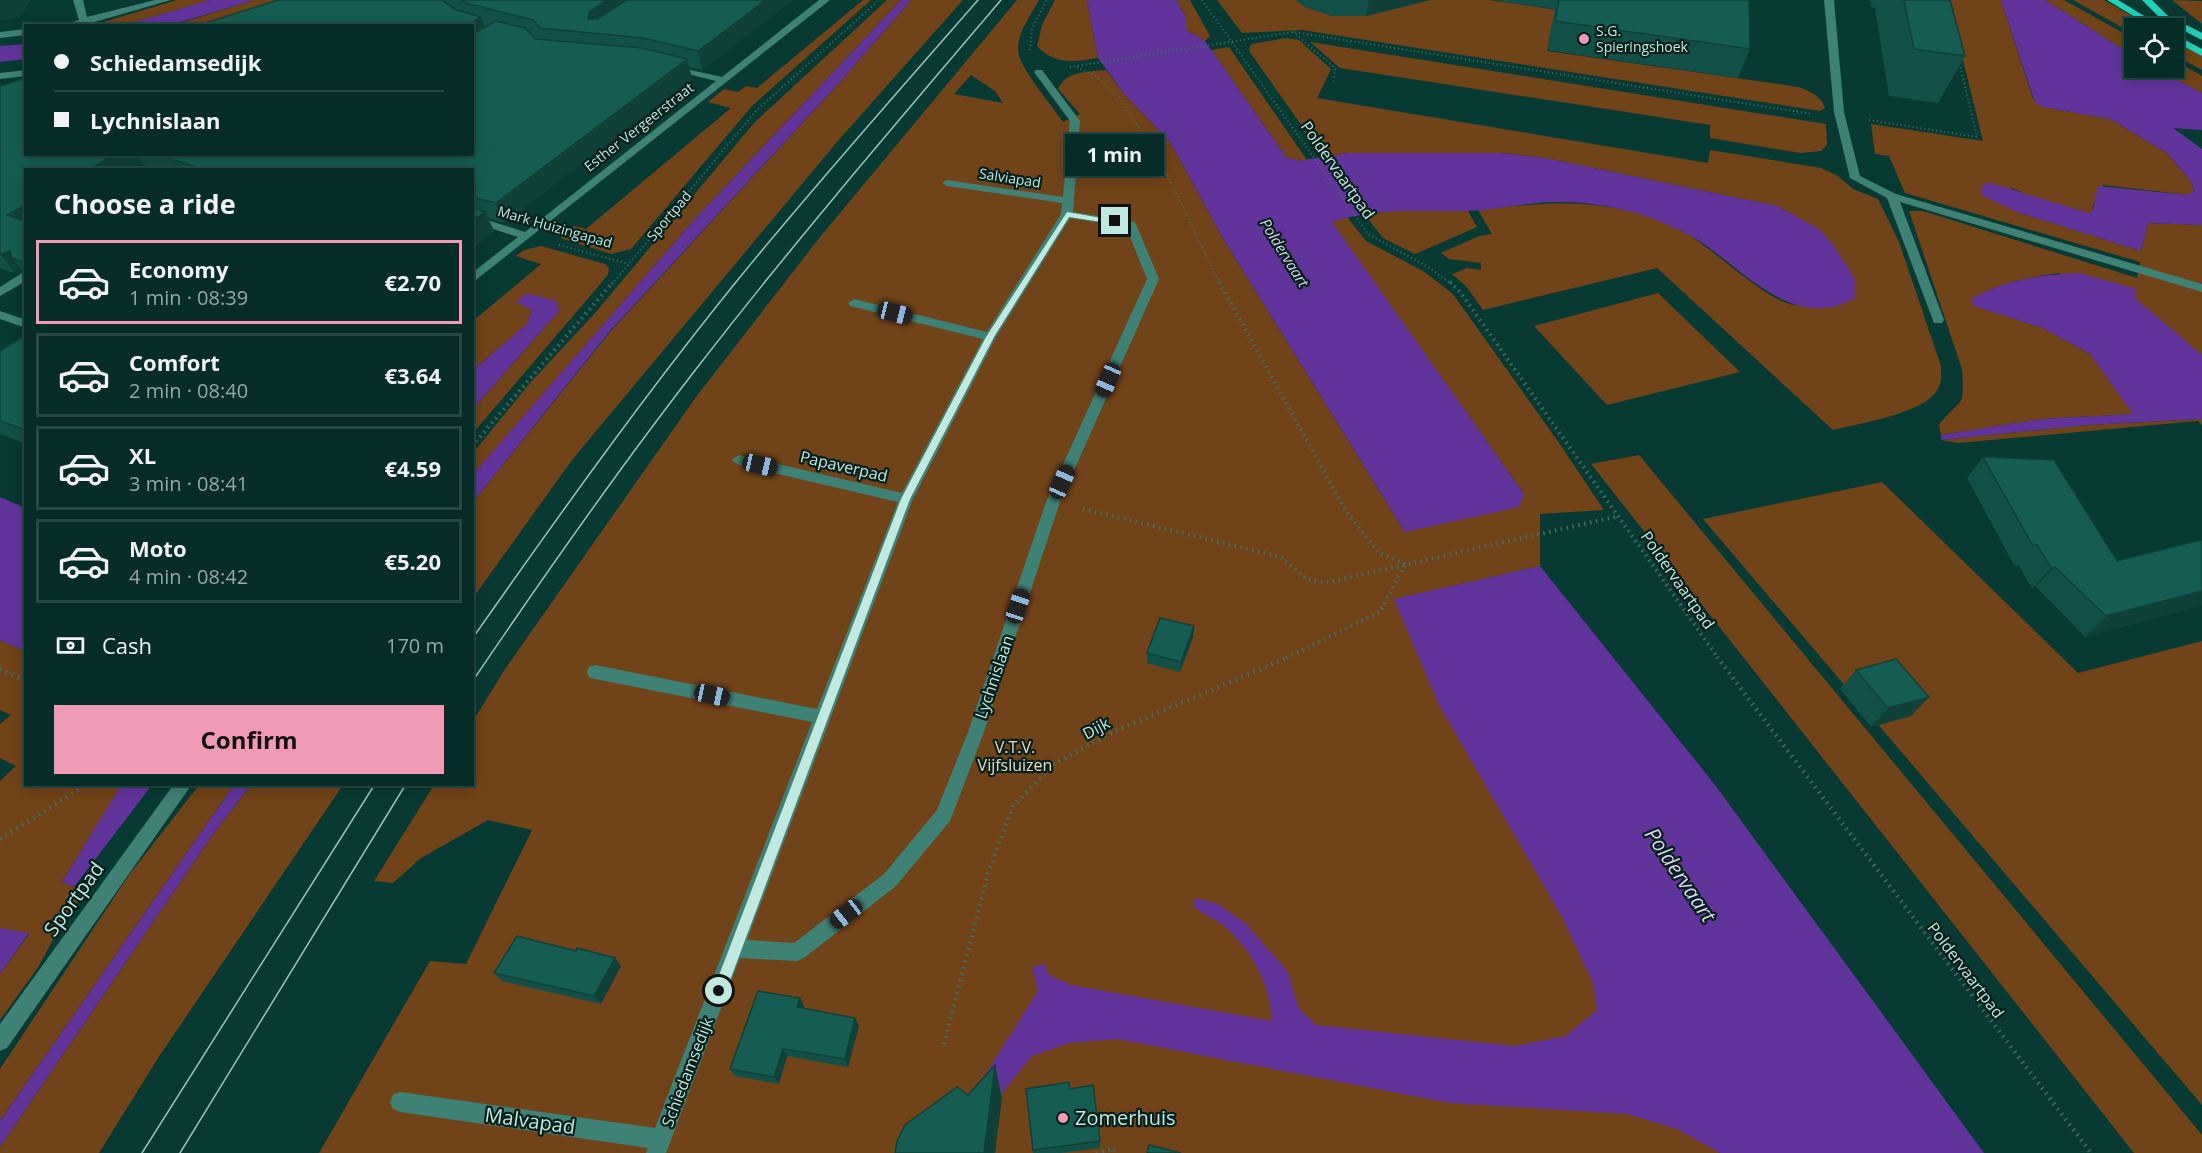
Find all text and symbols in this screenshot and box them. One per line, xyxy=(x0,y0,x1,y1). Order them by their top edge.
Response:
map controls xyxy=(2124,18,2184,78)
button: locate xyxy=(2124,18,2184,78)
place label: S.G. Spieringshoek xyxy=(1596,21,1689,56)
marker: S.G. Spieringshoek xyxy=(1577,32,1591,46)
text: Schiedamsedijk xyxy=(90,47,261,77)
street label: Esther Vergeerstraat xyxy=(580,78,697,175)
text: Lychnislaan xyxy=(90,105,221,135)
street label: Poldervaartpad xyxy=(1296,117,1380,223)
callout: 1 min xyxy=(1066,134,1164,176)
text: 1 min xyxy=(1087,141,1142,168)
street label: Salviapad xyxy=(978,163,1042,192)
text: Choose a ride xyxy=(54,185,236,222)
street label: Sportpad xyxy=(642,186,695,245)
street label: Mark Huizingapad xyxy=(496,201,615,252)
route end xyxy=(1101,207,1128,234)
water label: Poldervaart xyxy=(1256,214,1314,292)
text: Economy xyxy=(129,254,228,284)
icon: car xyxy=(57,255,111,309)
text: €2.70 xyxy=(384,267,441,297)
text: 1 min · 08:39 xyxy=(129,284,248,311)
car xyxy=(875,300,915,326)
text: Comfort xyxy=(129,347,220,377)
icon: car xyxy=(57,348,111,402)
text: €3.64 xyxy=(384,360,441,390)
car xyxy=(1092,360,1124,400)
text: 2 min · 08:40 xyxy=(129,377,248,404)
text: XL xyxy=(129,440,156,470)
icon: car xyxy=(57,441,111,495)
street label: Papaverpad xyxy=(798,445,890,487)
car xyxy=(740,452,780,478)
text: €4.59 xyxy=(384,453,441,483)
car xyxy=(1046,462,1078,502)
text: 3 min · 08:41 xyxy=(129,470,248,497)
street label: Poldervaartpad xyxy=(1636,527,1720,633)
text: Moto xyxy=(129,533,187,563)
icon: car xyxy=(57,534,111,588)
text: €5.20 xyxy=(384,546,441,576)
text: 4 min · 08:42 xyxy=(129,563,248,590)
car xyxy=(1004,586,1032,626)
icon: cash xyxy=(54,629,87,662)
text: Cash xyxy=(102,630,152,660)
text: 170 m xyxy=(386,632,444,659)
street label: Lychnislaan xyxy=(969,632,1019,722)
car xyxy=(693,682,731,708)
button: Confirm xyxy=(54,705,444,774)
street label: Dijk xyxy=(1078,711,1114,744)
park label: V.T.V. Vijfsluizen xyxy=(978,736,1052,776)
water label: Poldervaart xyxy=(1639,822,1723,928)
street label: Sportpad xyxy=(37,856,110,941)
car xyxy=(826,896,866,932)
street label: Poldervaartpad xyxy=(1923,917,2009,1023)
route start xyxy=(705,977,732,1004)
street label: Schiedamsedijk xyxy=(656,1014,718,1130)
street label: Malvapad xyxy=(483,1101,577,1140)
place label: Zomerhuis xyxy=(1075,1104,1176,1131)
marker: Zomerhuis xyxy=(1056,1111,1070,1125)

